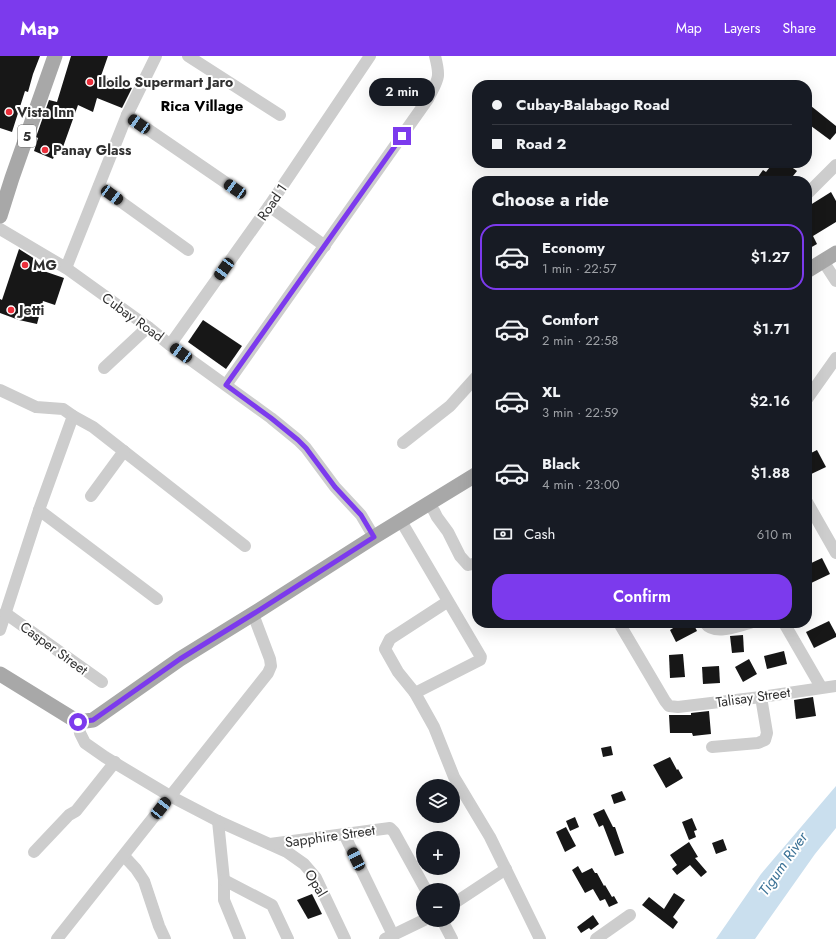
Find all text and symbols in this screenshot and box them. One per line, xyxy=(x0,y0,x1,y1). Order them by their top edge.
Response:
text: Map xyxy=(20,15,59,42)
text: Map xyxy=(676,18,702,38)
text: Layers xyxy=(724,18,760,38)
text: Share xyxy=(782,18,816,38)
place label: Iloilo Supermart Jaro xyxy=(98,72,233,92)
marker: Iloilo Supermart Jaro xyxy=(85,77,95,87)
callout: 2 min xyxy=(369,78,435,106)
text: 2 min xyxy=(385,82,419,101)
text: Cubay-Balabago Road xyxy=(516,94,669,116)
district label: Rica Village xyxy=(161,95,244,117)
place label: Vista Inn xyxy=(16,102,74,122)
marker: Vista Inn xyxy=(4,107,14,117)
car xyxy=(126,112,152,136)
road number: 5 xyxy=(18,125,36,147)
route end xyxy=(393,127,411,145)
text: Road 2 xyxy=(516,133,566,155)
place label: Panay Glass xyxy=(53,140,132,160)
marker: Panay Glass xyxy=(40,145,50,155)
car xyxy=(222,177,248,201)
street label: Road 1 xyxy=(252,180,292,224)
car xyxy=(99,183,125,207)
text: Choose a ride xyxy=(492,187,609,213)
text: Economy xyxy=(542,237,605,259)
icon: car xyxy=(494,239,530,275)
text: $1.27 xyxy=(751,246,790,268)
place label: MG xyxy=(33,255,57,275)
car xyxy=(212,256,236,282)
text: 1 min · 22:57 xyxy=(542,259,617,278)
marker: MG xyxy=(20,260,30,270)
street label: Cubay Road xyxy=(98,288,168,346)
place label: Jetti xyxy=(16,300,45,320)
marker: Jetti xyxy=(6,305,16,315)
text: Comfort xyxy=(542,309,599,331)
icon: car xyxy=(494,311,530,347)
text: $1.71 xyxy=(753,318,790,340)
text: 2 min · 22:58 xyxy=(542,331,618,350)
car xyxy=(168,341,194,365)
text: XL xyxy=(542,381,560,403)
icon: car xyxy=(494,383,530,419)
text: $2.16 xyxy=(750,390,790,412)
text: 3 min · 22:59 xyxy=(542,403,619,422)
text: Black xyxy=(542,453,580,475)
icon: car xyxy=(494,455,530,491)
text: $1.88 xyxy=(751,462,790,484)
text: 4 min · 23:00 xyxy=(542,475,620,494)
icon: cash xyxy=(492,523,514,545)
text: Cash xyxy=(524,523,555,545)
text: 610 m xyxy=(757,525,792,544)
button: Confirm xyxy=(492,574,792,620)
street label: Casper Street xyxy=(16,617,93,680)
street label: Talisay Street xyxy=(715,682,792,712)
route start xyxy=(69,713,87,731)
map controls xyxy=(416,779,460,927)
button: layers xyxy=(416,779,460,823)
car xyxy=(149,795,173,821)
street label: Sapphire Street xyxy=(284,820,377,852)
water label: Tigum River xyxy=(753,827,814,900)
button: + xyxy=(416,831,460,875)
car xyxy=(345,846,367,872)
street label: Opal xyxy=(300,865,332,901)
button: − xyxy=(416,883,460,927)

